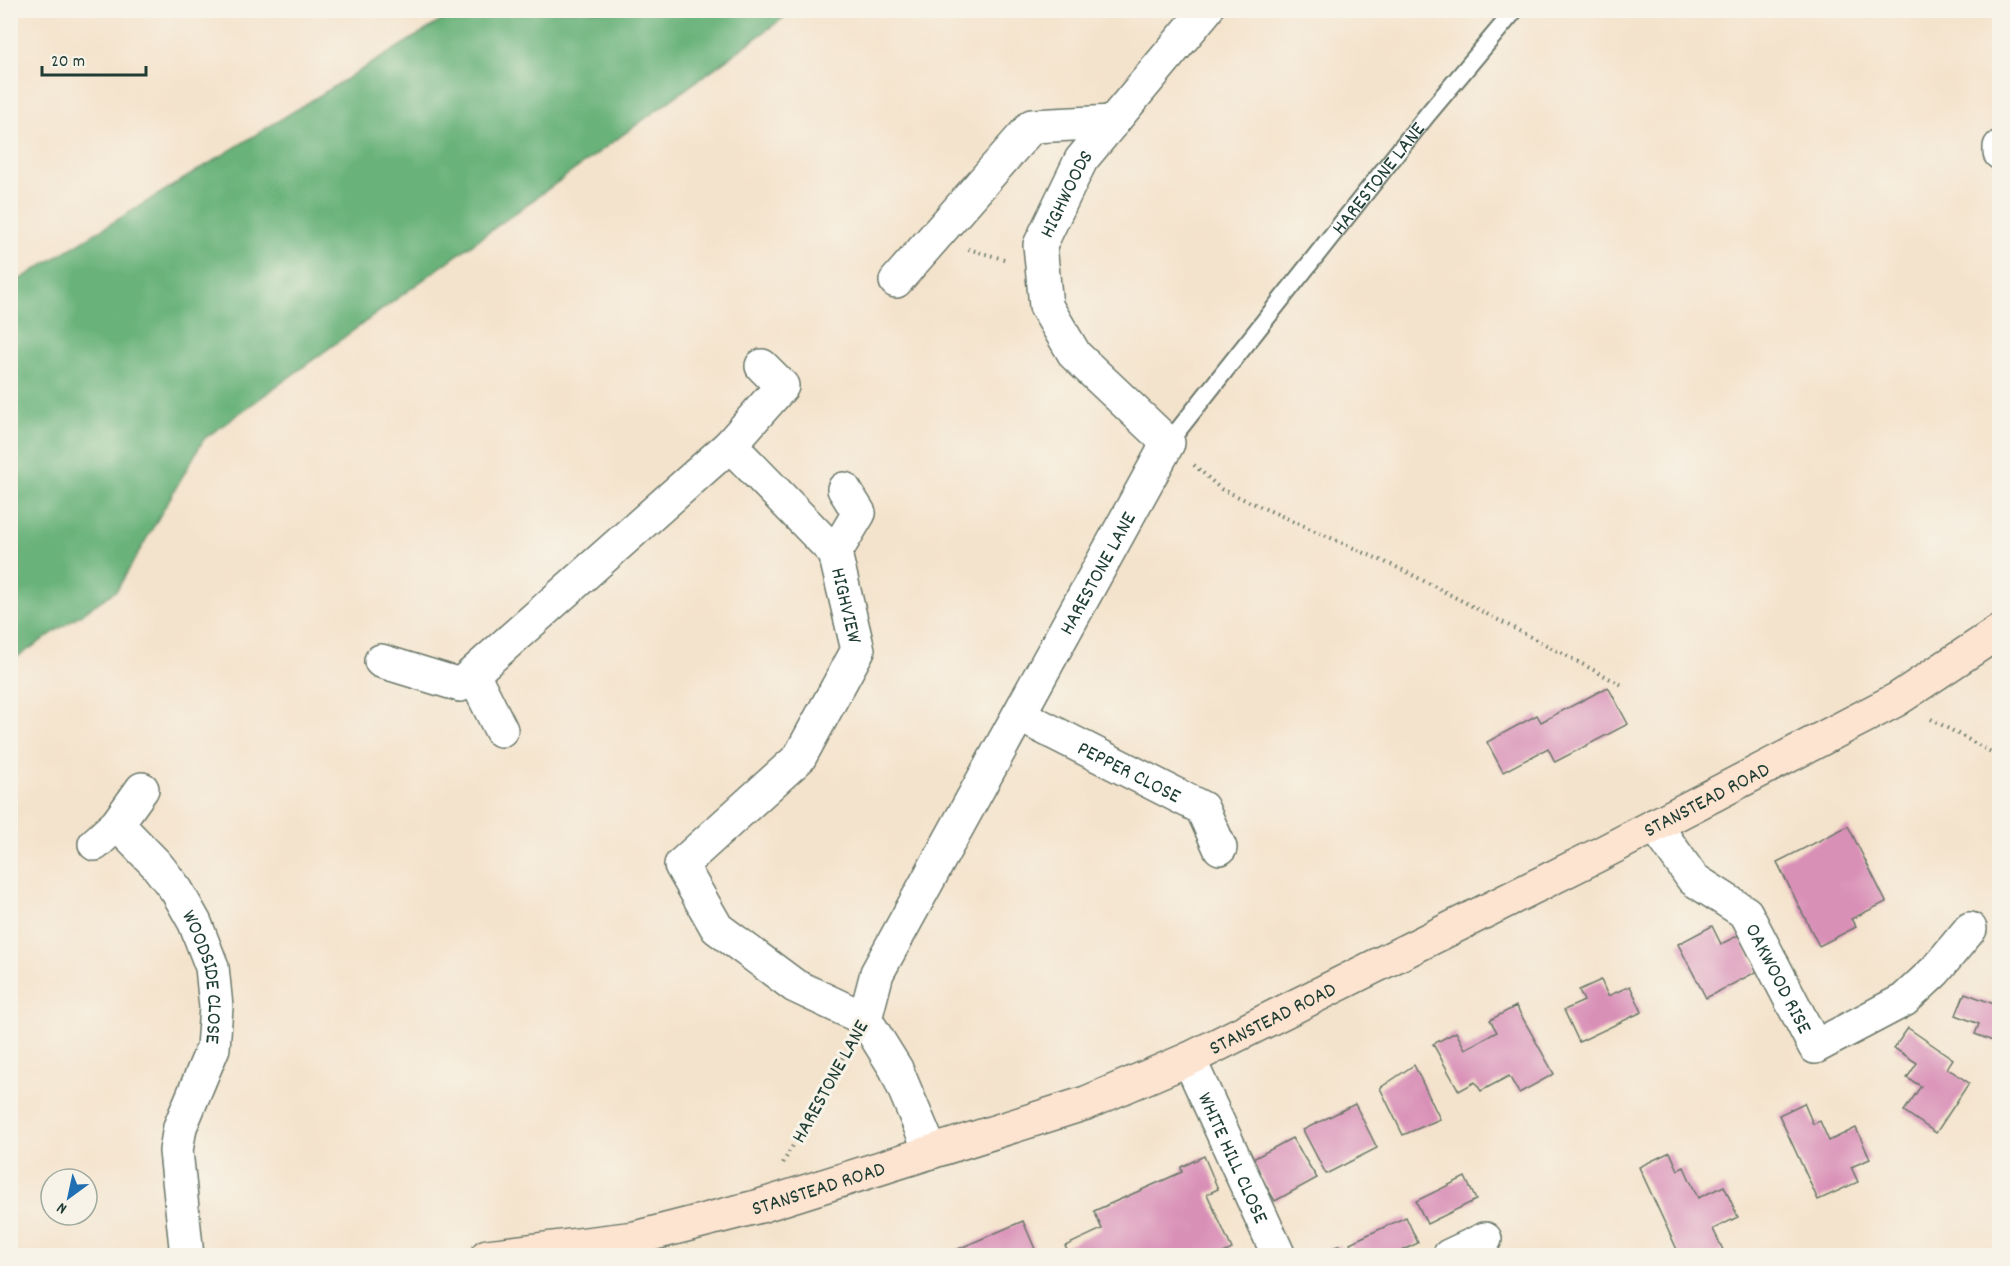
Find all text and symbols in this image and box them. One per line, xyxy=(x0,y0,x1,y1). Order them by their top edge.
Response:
scale bar xyxy=(42,39,146,77)
text: 20 m xyxy=(51,50,85,75)
street label: HARESTONE LANE xyxy=(1326,116,1434,242)
street label: HIGHWOODS xyxy=(1034,144,1102,244)
street label: HARESTONE LANE xyxy=(1053,507,1146,641)
street label: HIGHVIEW xyxy=(821,565,868,648)
street label: PEPPER CLOSE xyxy=(1071,735,1186,813)
street label: STANSTEAD ROAD xyxy=(1639,756,1776,847)
street label: WOODSIDE CLOSE xyxy=(173,905,228,1045)
street label: OAKWOOD RISE xyxy=(1736,919,1818,1040)
street label: STANSTEAD ROAD xyxy=(1205,976,1342,1065)
street label: HARESTONE LANE xyxy=(785,1015,878,1149)
street label: WHITE HILL CLOSE xyxy=(1188,1088,1274,1229)
street label: STANSTEAD ROAD xyxy=(749,1155,890,1226)
north arrow xyxy=(39,1167,99,1227)
text: N xyxy=(53,1196,72,1219)

